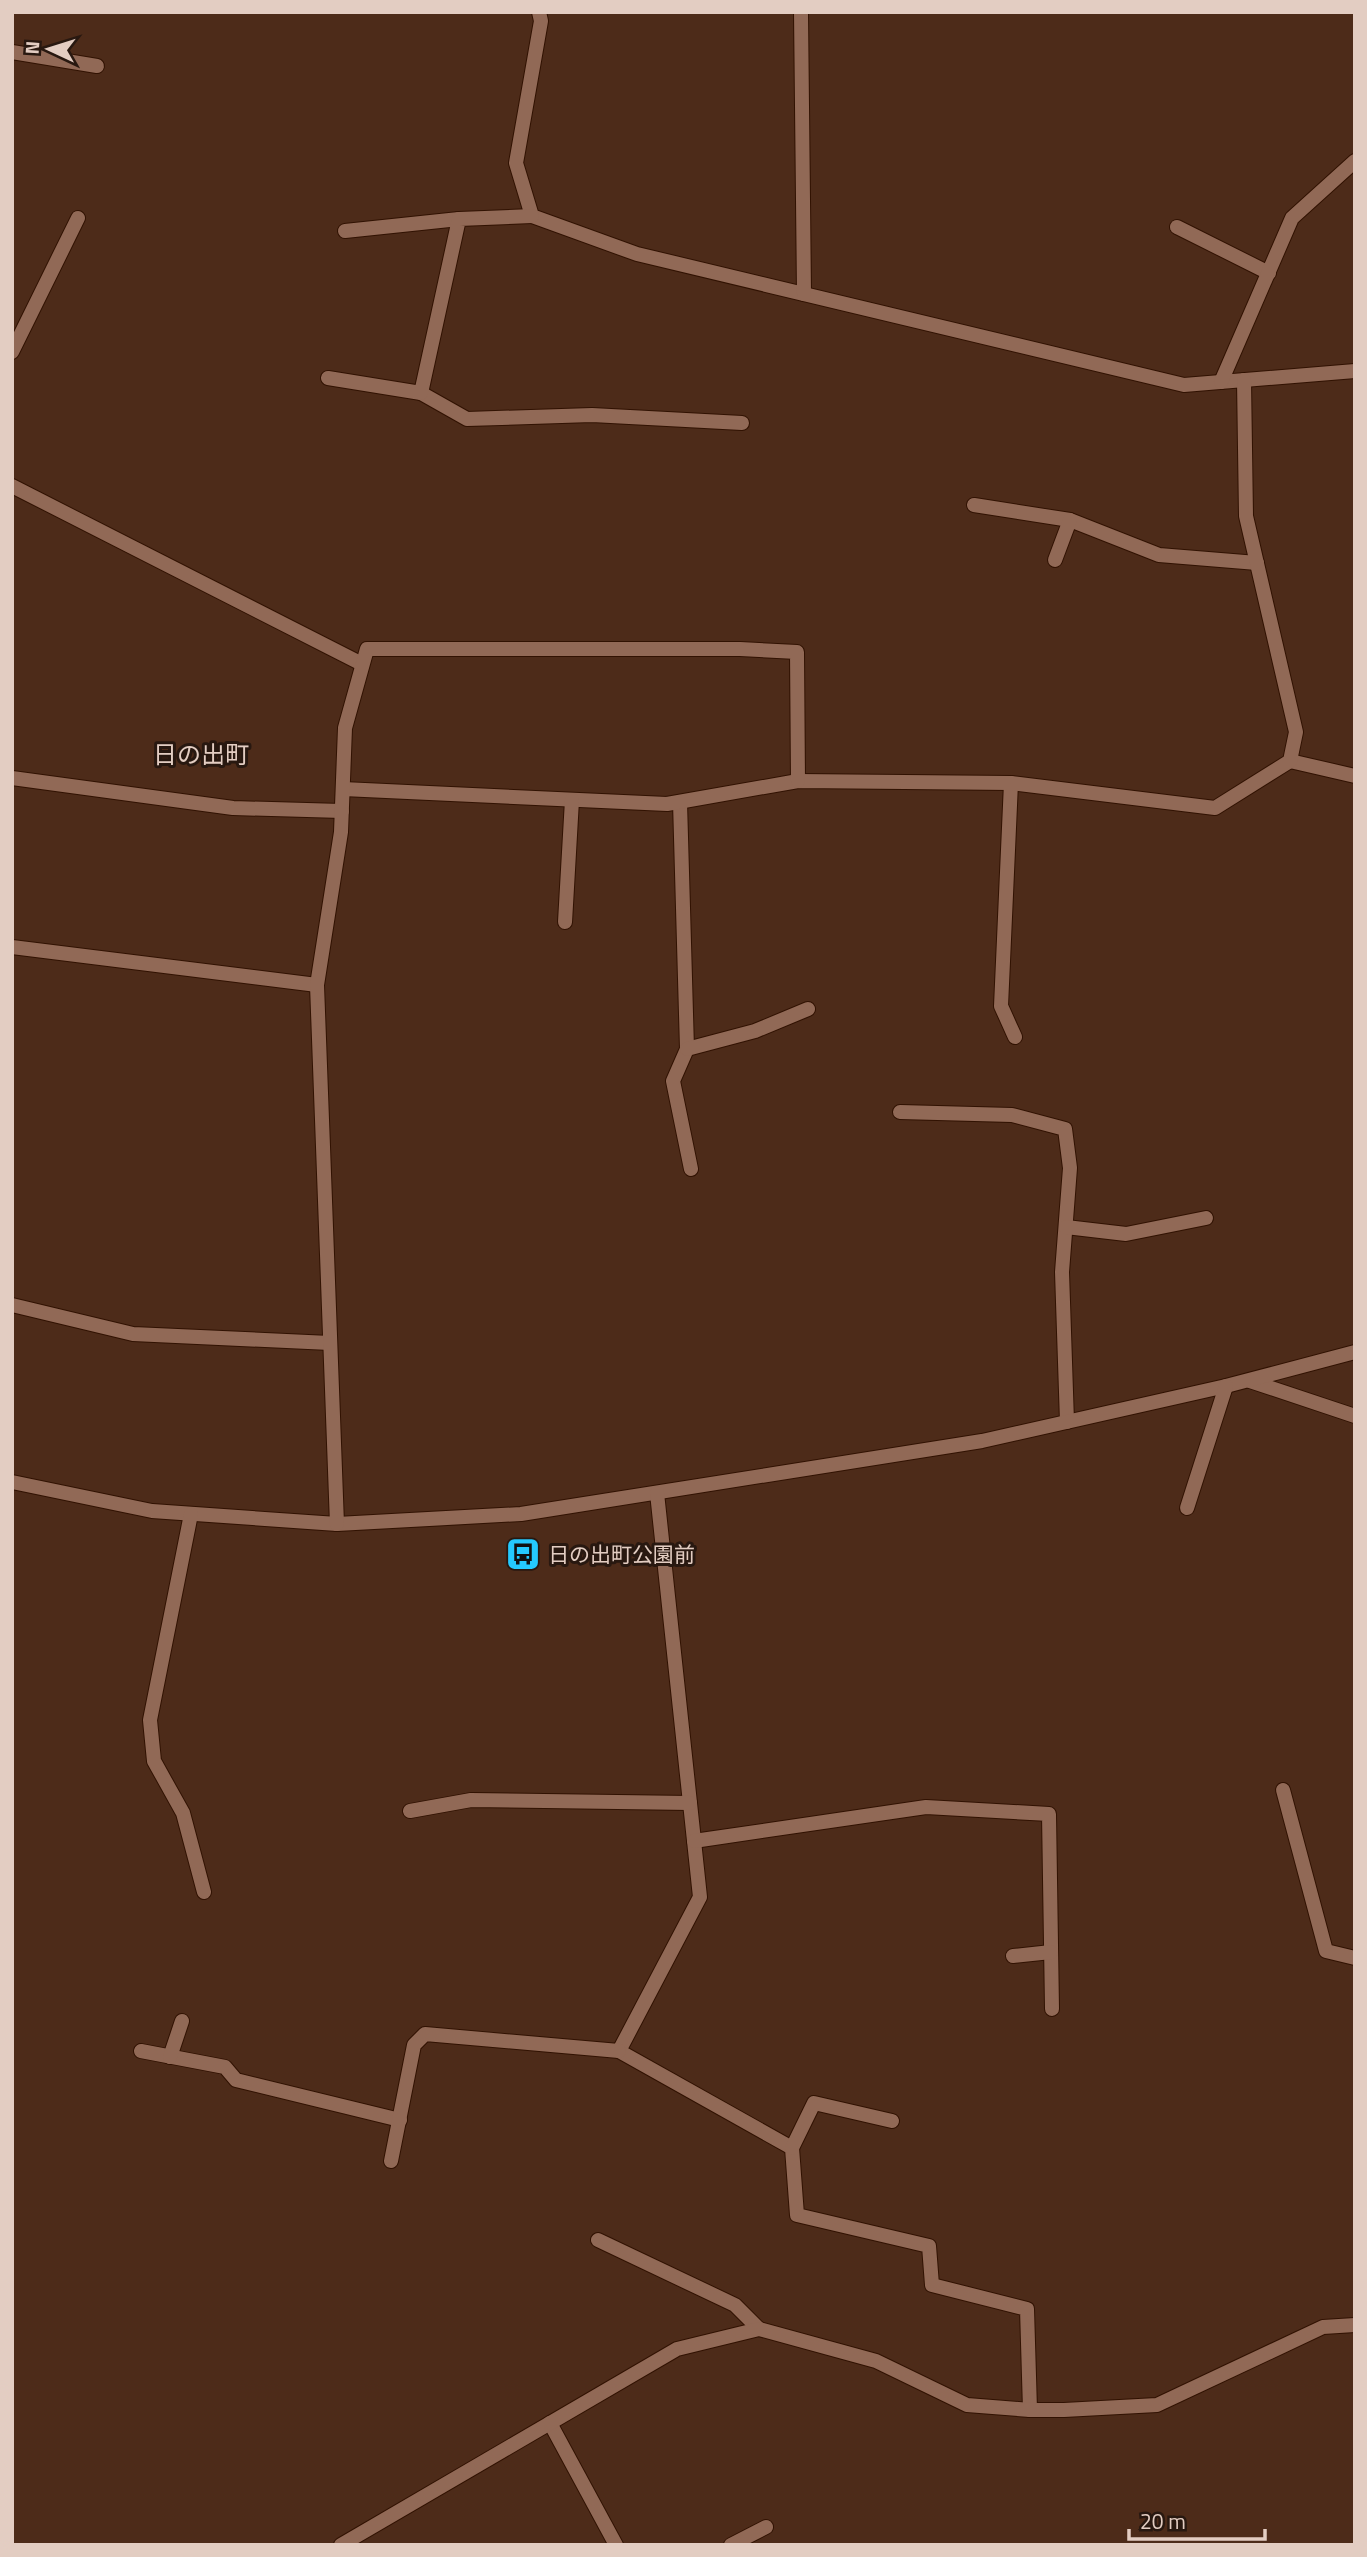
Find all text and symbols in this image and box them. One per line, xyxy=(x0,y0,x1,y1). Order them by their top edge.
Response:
north arrow xyxy=(14,14,84,84)
text: N xyxy=(17,40,46,55)
district label: 日の出町 xyxy=(153,736,249,772)
bus stop icon: 日の出町公園前 xyxy=(504,1535,542,1573)
place label: 日の出町公園前 xyxy=(548,1538,695,1570)
scale bar xyxy=(1129,2498,1266,2542)
text: 20 m xyxy=(1140,2505,1186,2537)

